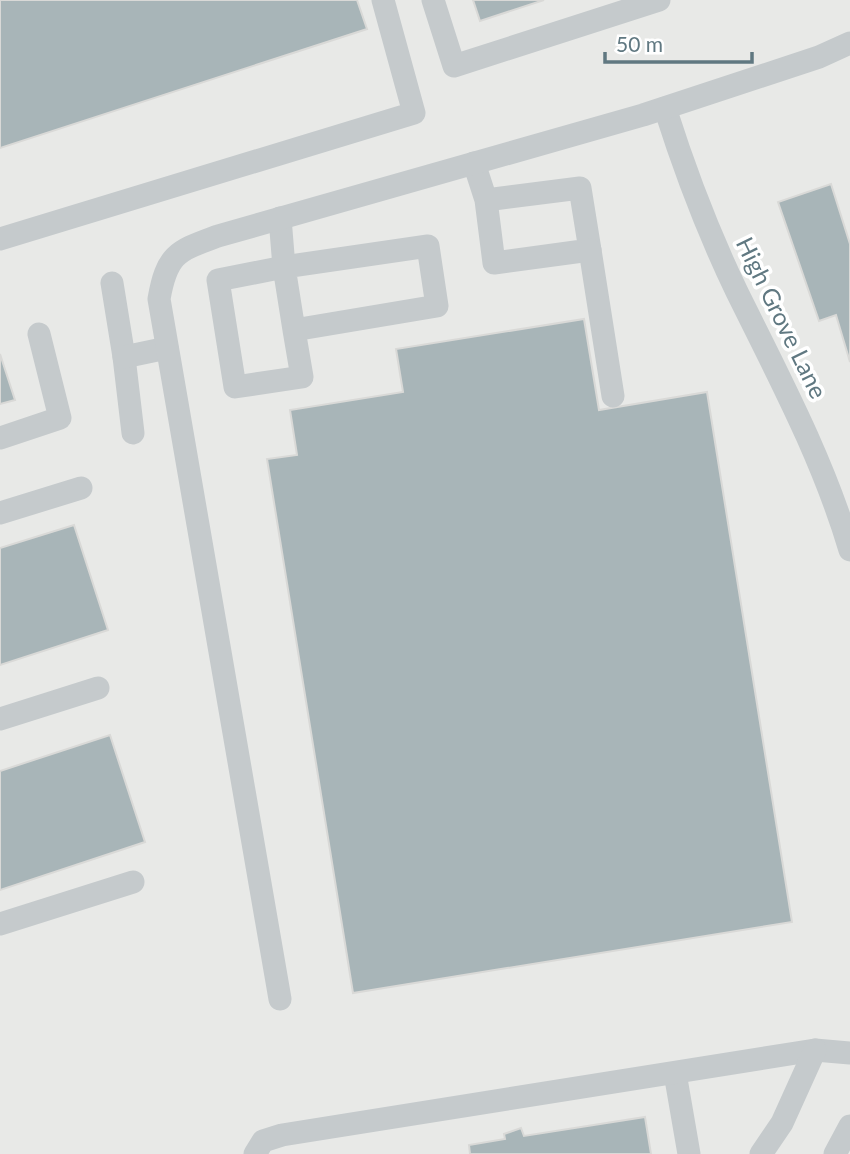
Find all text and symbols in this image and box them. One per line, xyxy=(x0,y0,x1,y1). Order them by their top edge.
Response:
scale bar xyxy=(605,21,752,65)
text: 50 m xyxy=(616,31,663,56)
street label: High Grove Lane xyxy=(731,232,834,403)

